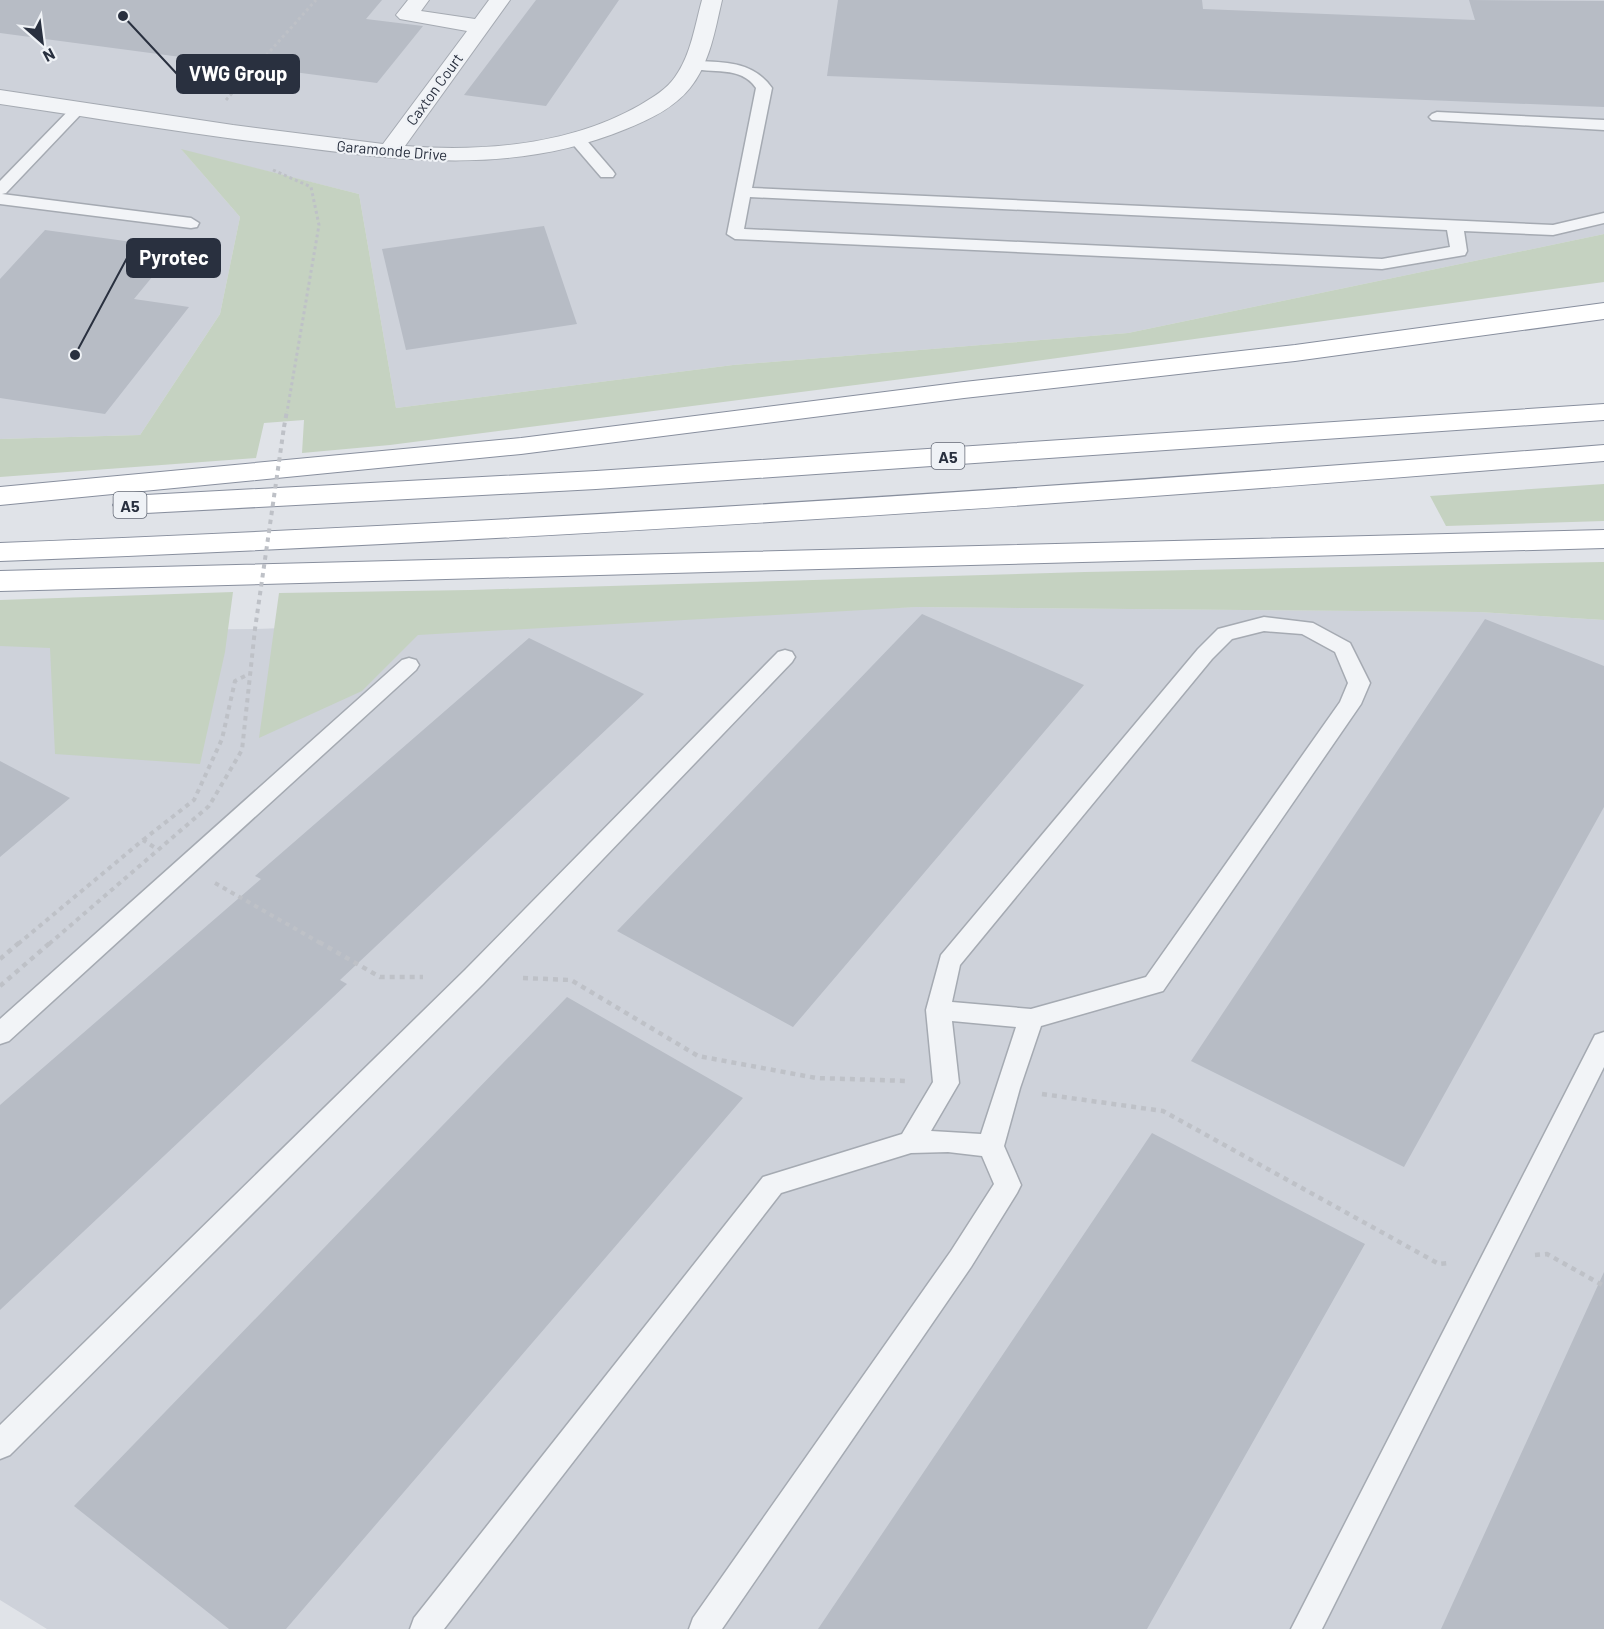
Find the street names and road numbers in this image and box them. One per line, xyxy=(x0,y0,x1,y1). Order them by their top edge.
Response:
street label: Caxton Court xyxy=(402,49,466,129)
street label: Garamonde Drive xyxy=(336,136,448,164)
road number: A5 xyxy=(932,443,964,469)
road number: A5 xyxy=(114,492,146,518)

